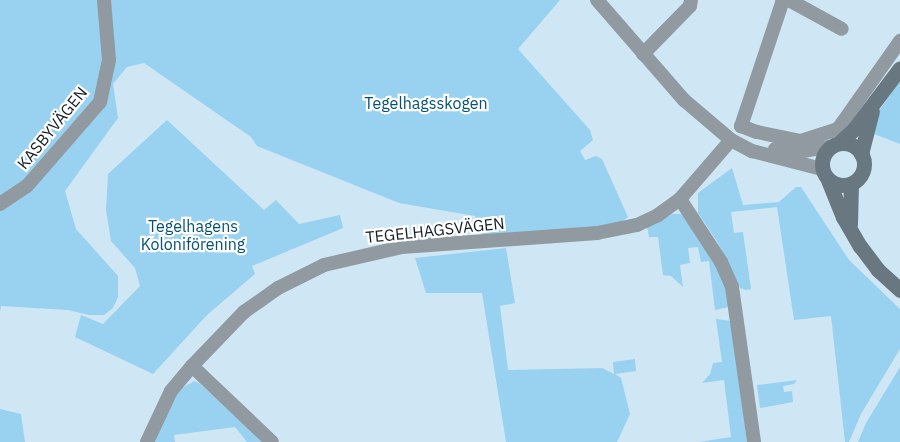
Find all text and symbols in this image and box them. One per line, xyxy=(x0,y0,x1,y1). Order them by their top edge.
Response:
street label: KASBYVÄGEN xyxy=(13,83,91,173)
park label: Tegelhagsskogen xyxy=(364,93,488,113)
street label: TEGELHAGSVÄGEN xyxy=(365,213,505,247)
park label: Tegelhagens Koloniförening xyxy=(141,216,245,254)

